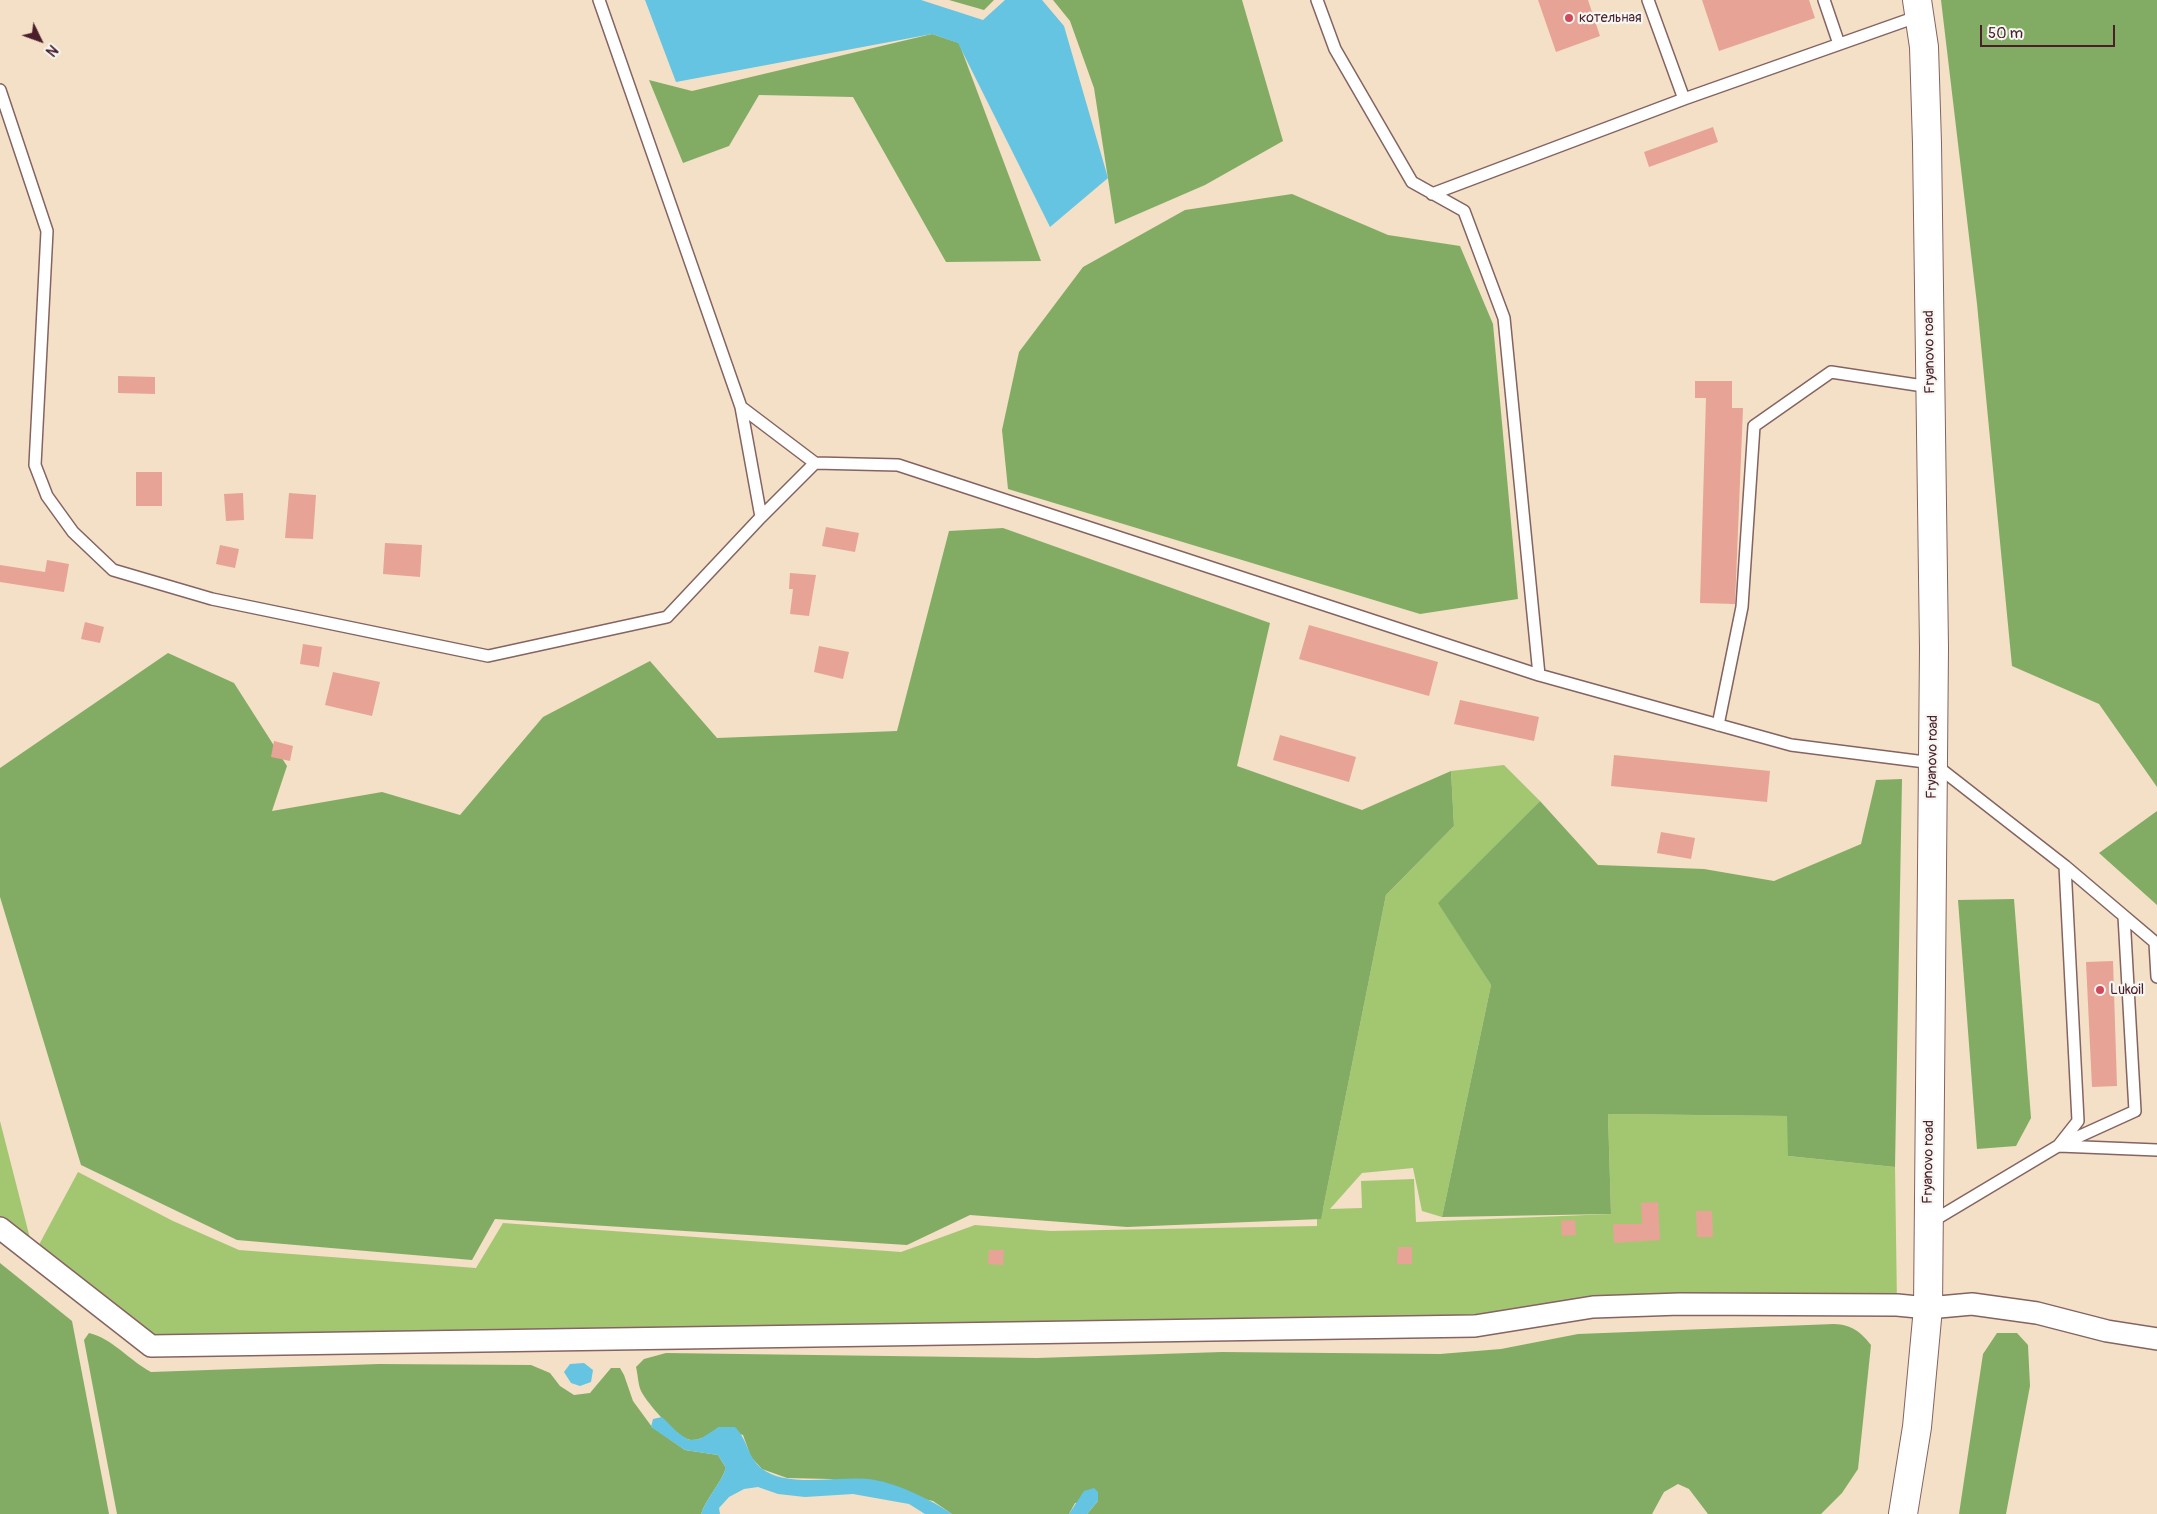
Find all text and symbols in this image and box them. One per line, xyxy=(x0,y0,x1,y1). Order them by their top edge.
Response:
place label: котельная xyxy=(1579,10,1642,26)
marker: котельная xyxy=(1563,12,1575,24)
north arrow xyxy=(15,15,65,65)
scale bar xyxy=(1982,15,2117,47)
text: 50 m xyxy=(1988,24,2023,43)
text: N xyxy=(42,41,61,60)
street label: Fryanovo road xyxy=(1921,310,1939,394)
street label: Fryanovo road xyxy=(1924,715,1942,799)
place label: Lukoil xyxy=(2110,982,2144,998)
marker: Lukoil xyxy=(2094,984,2106,996)
street label: Fryanovo road xyxy=(1920,1120,1938,1204)

